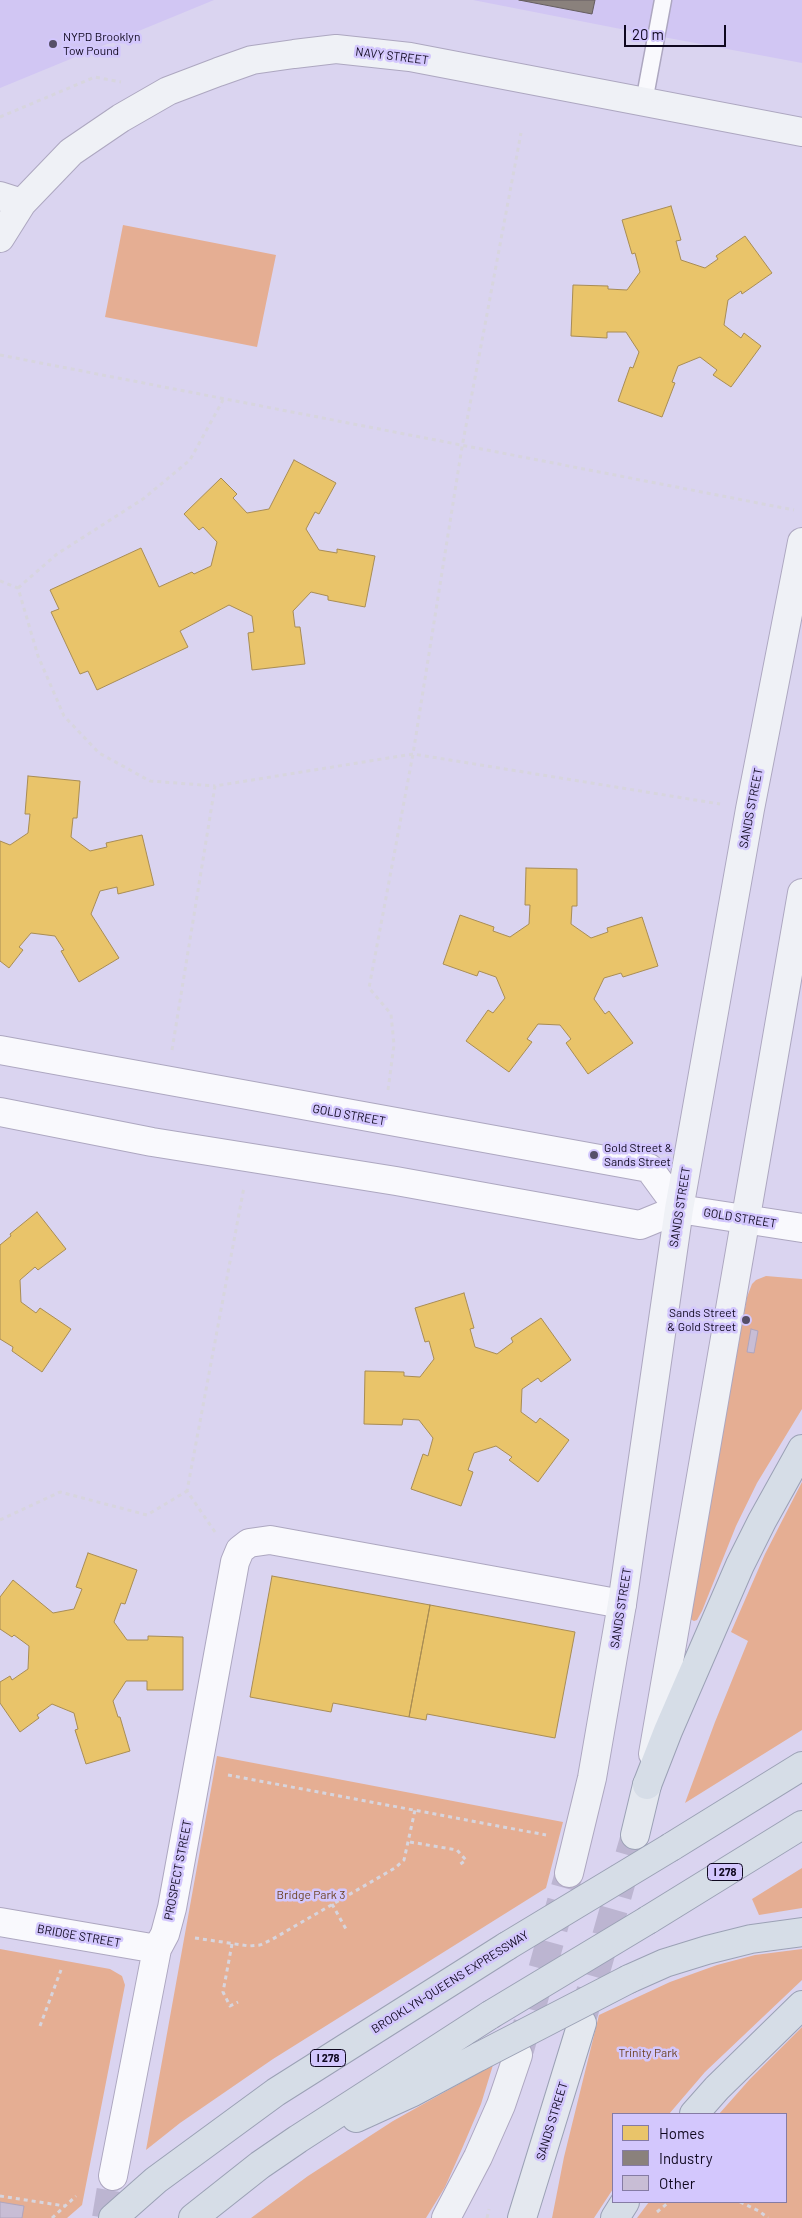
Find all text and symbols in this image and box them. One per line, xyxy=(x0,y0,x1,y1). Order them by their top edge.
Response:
scale bar xyxy=(627,15,730,47)
text: 20 m xyxy=(632,25,664,43)
place label: NYPD Brooklyn Tow Pound xyxy=(63,30,140,58)
marker: NYPD Brooklyn Tow Pound xyxy=(47,38,59,50)
street label: NAVY STREET xyxy=(355,44,429,68)
street label: SANDS STREET xyxy=(736,767,766,849)
street label: GOLD STREET xyxy=(311,1102,387,1128)
place label: Gold Street & Sands Street xyxy=(604,1141,673,1169)
marker: Gold Street & Sands Street xyxy=(588,1149,600,1161)
street label: SANDS STREET xyxy=(667,1166,693,1248)
street label: GOLD STREET xyxy=(702,1205,778,1231)
place label: Sands Street & Gold Street xyxy=(667,1306,736,1334)
marker: Sands Street & Gold Street xyxy=(740,1314,752,1326)
street label: SANDS STREET xyxy=(608,1567,634,1649)
street label: PROSPECT STREET xyxy=(161,1819,195,1921)
road number: I 278 xyxy=(708,1864,742,1880)
park label: Bridge Park 3 xyxy=(277,1888,345,1902)
street label: BRIDGE STREET xyxy=(36,1922,122,1950)
street label: BROOKLYN-QUEENS EXPRESSWAY xyxy=(369,1928,531,2036)
park label: Trinity Park xyxy=(618,2046,678,2060)
road number: I 278 xyxy=(310,2050,346,2066)
street label: SANDS STREET xyxy=(533,2080,571,2162)
legend xyxy=(612,2113,787,2203)
text: Homes xyxy=(659,2124,704,2142)
text: Industry xyxy=(659,2149,713,2167)
text: Other xyxy=(659,2174,695,2192)

